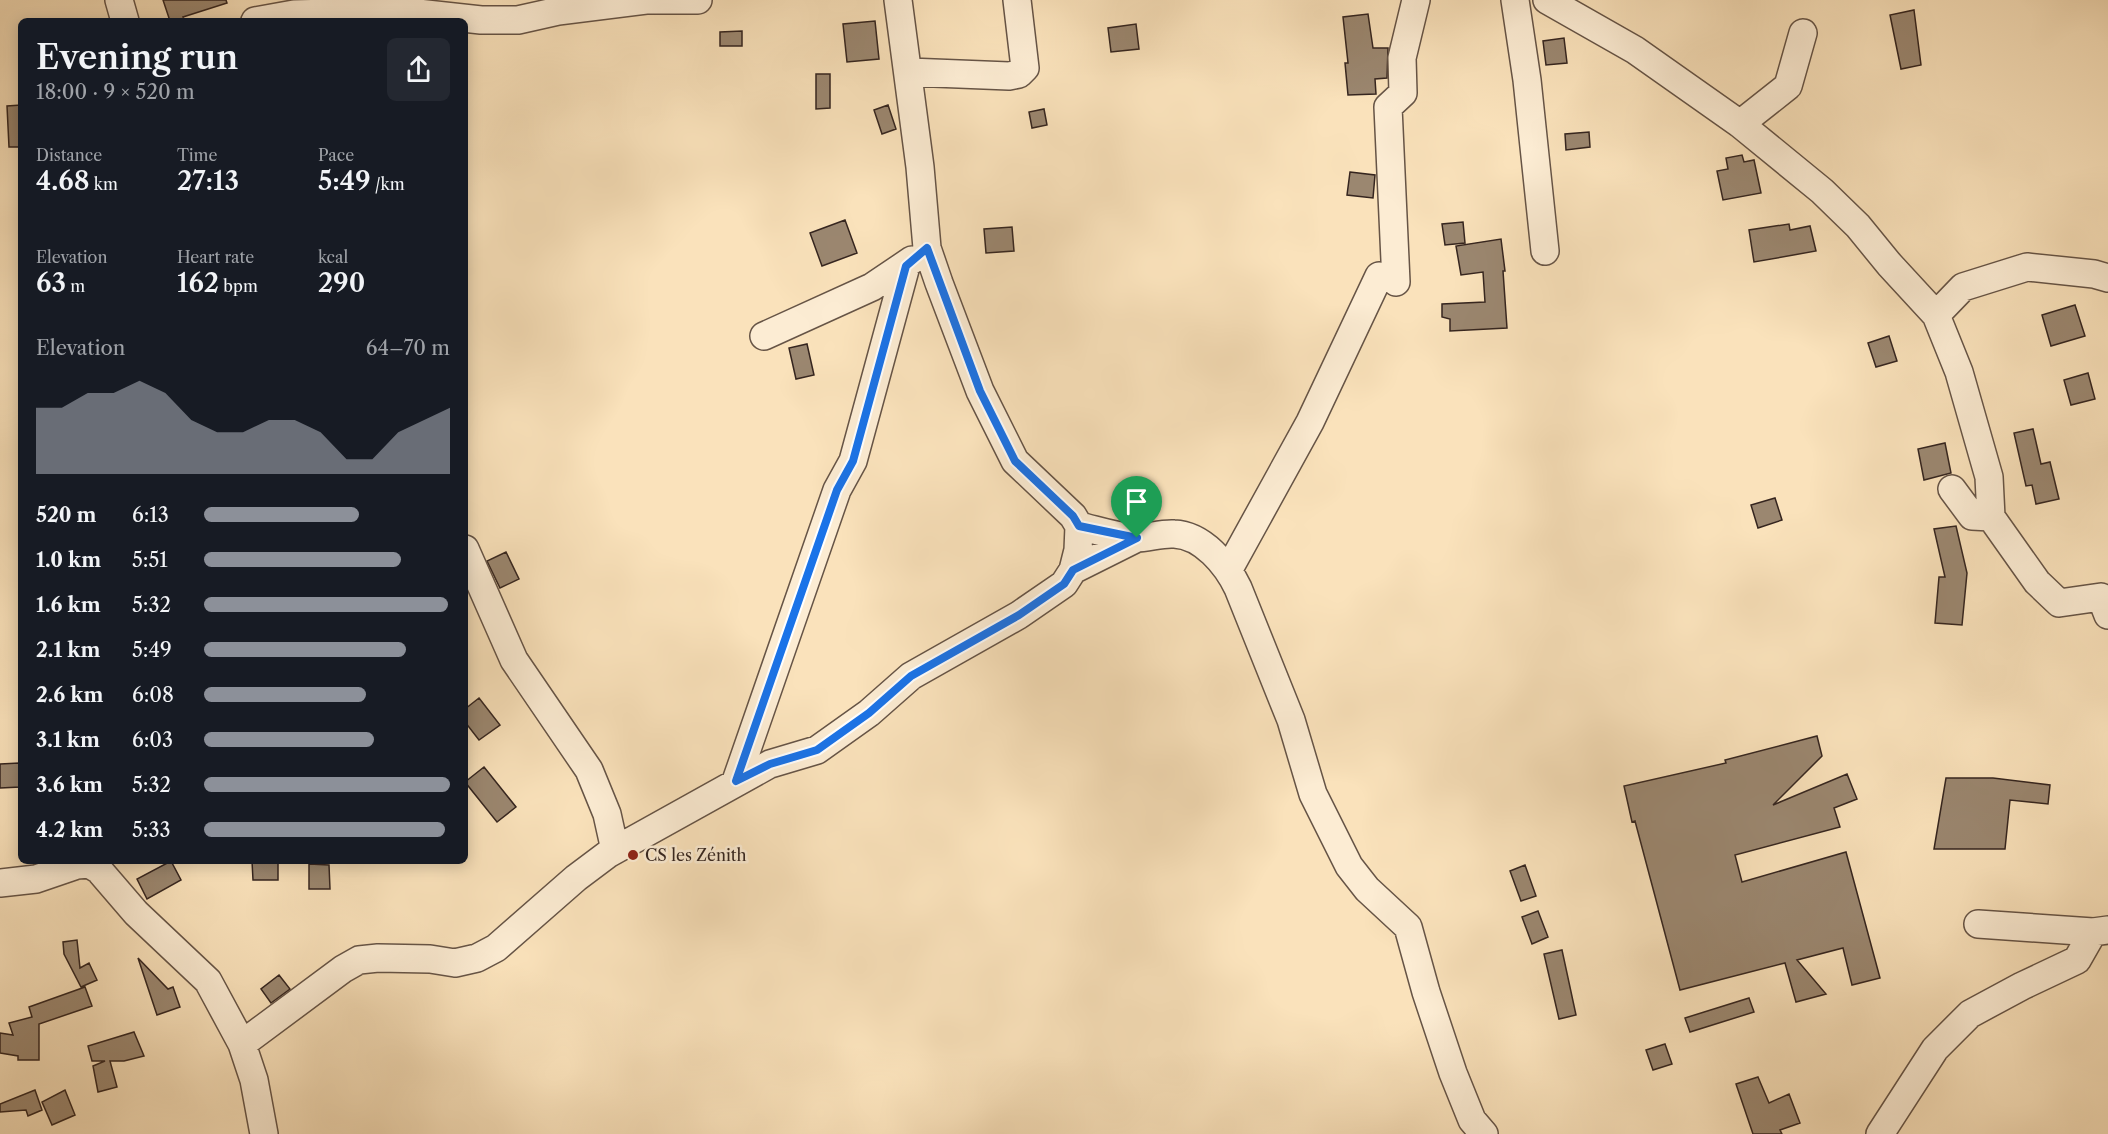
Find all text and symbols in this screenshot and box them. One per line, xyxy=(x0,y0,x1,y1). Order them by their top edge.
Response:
text: Evening run xyxy=(36,37,238,78)
button: share xyxy=(387,38,450,101)
text: 18:00 · 9 × 520 m xyxy=(36,80,195,104)
text: Distance xyxy=(36,145,102,165)
text: Time xyxy=(177,145,217,165)
text: Pace xyxy=(318,145,354,165)
text: 4.68 xyxy=(36,165,90,197)
text: 27:13 xyxy=(177,165,239,197)
text: 5:49 xyxy=(318,165,371,197)
text: km xyxy=(90,174,118,194)
text: /km xyxy=(371,174,405,194)
text: Elevation xyxy=(36,247,107,267)
text: Heart rate xyxy=(177,247,254,267)
text: kcal xyxy=(318,247,348,267)
text: 63 xyxy=(36,267,66,299)
text: 162 xyxy=(177,267,219,299)
text: 290 xyxy=(318,267,365,299)
text: m xyxy=(66,276,85,296)
text: bpm xyxy=(219,276,258,296)
text: Elevation xyxy=(36,336,125,360)
text: 64–70 m xyxy=(366,336,450,360)
pin xyxy=(1111,476,1162,538)
icon: arrive xyxy=(1120,485,1153,518)
text: 520 m xyxy=(36,503,97,527)
text: 6:13 xyxy=(132,503,169,527)
text: 1.0 km xyxy=(36,548,101,572)
text: 5:51 xyxy=(132,548,168,572)
text: 1.6 km xyxy=(36,593,101,617)
text: 5:32 xyxy=(132,593,171,617)
text: 2.1 km xyxy=(36,638,100,662)
text: 5:49 xyxy=(132,638,172,662)
text: 2.6 km xyxy=(36,683,103,707)
text: 6:08 xyxy=(132,683,174,707)
text: 3.1 km xyxy=(36,728,100,752)
text: 6:03 xyxy=(132,728,173,752)
text: 3.6 km xyxy=(36,773,103,797)
text: 5:32 xyxy=(132,773,171,797)
text: 4.2 km xyxy=(36,818,103,842)
text: 5:33 xyxy=(132,818,171,842)
place label: CS les Zénith xyxy=(645,845,746,865)
marker: CS les Zénith xyxy=(626,848,640,862)

